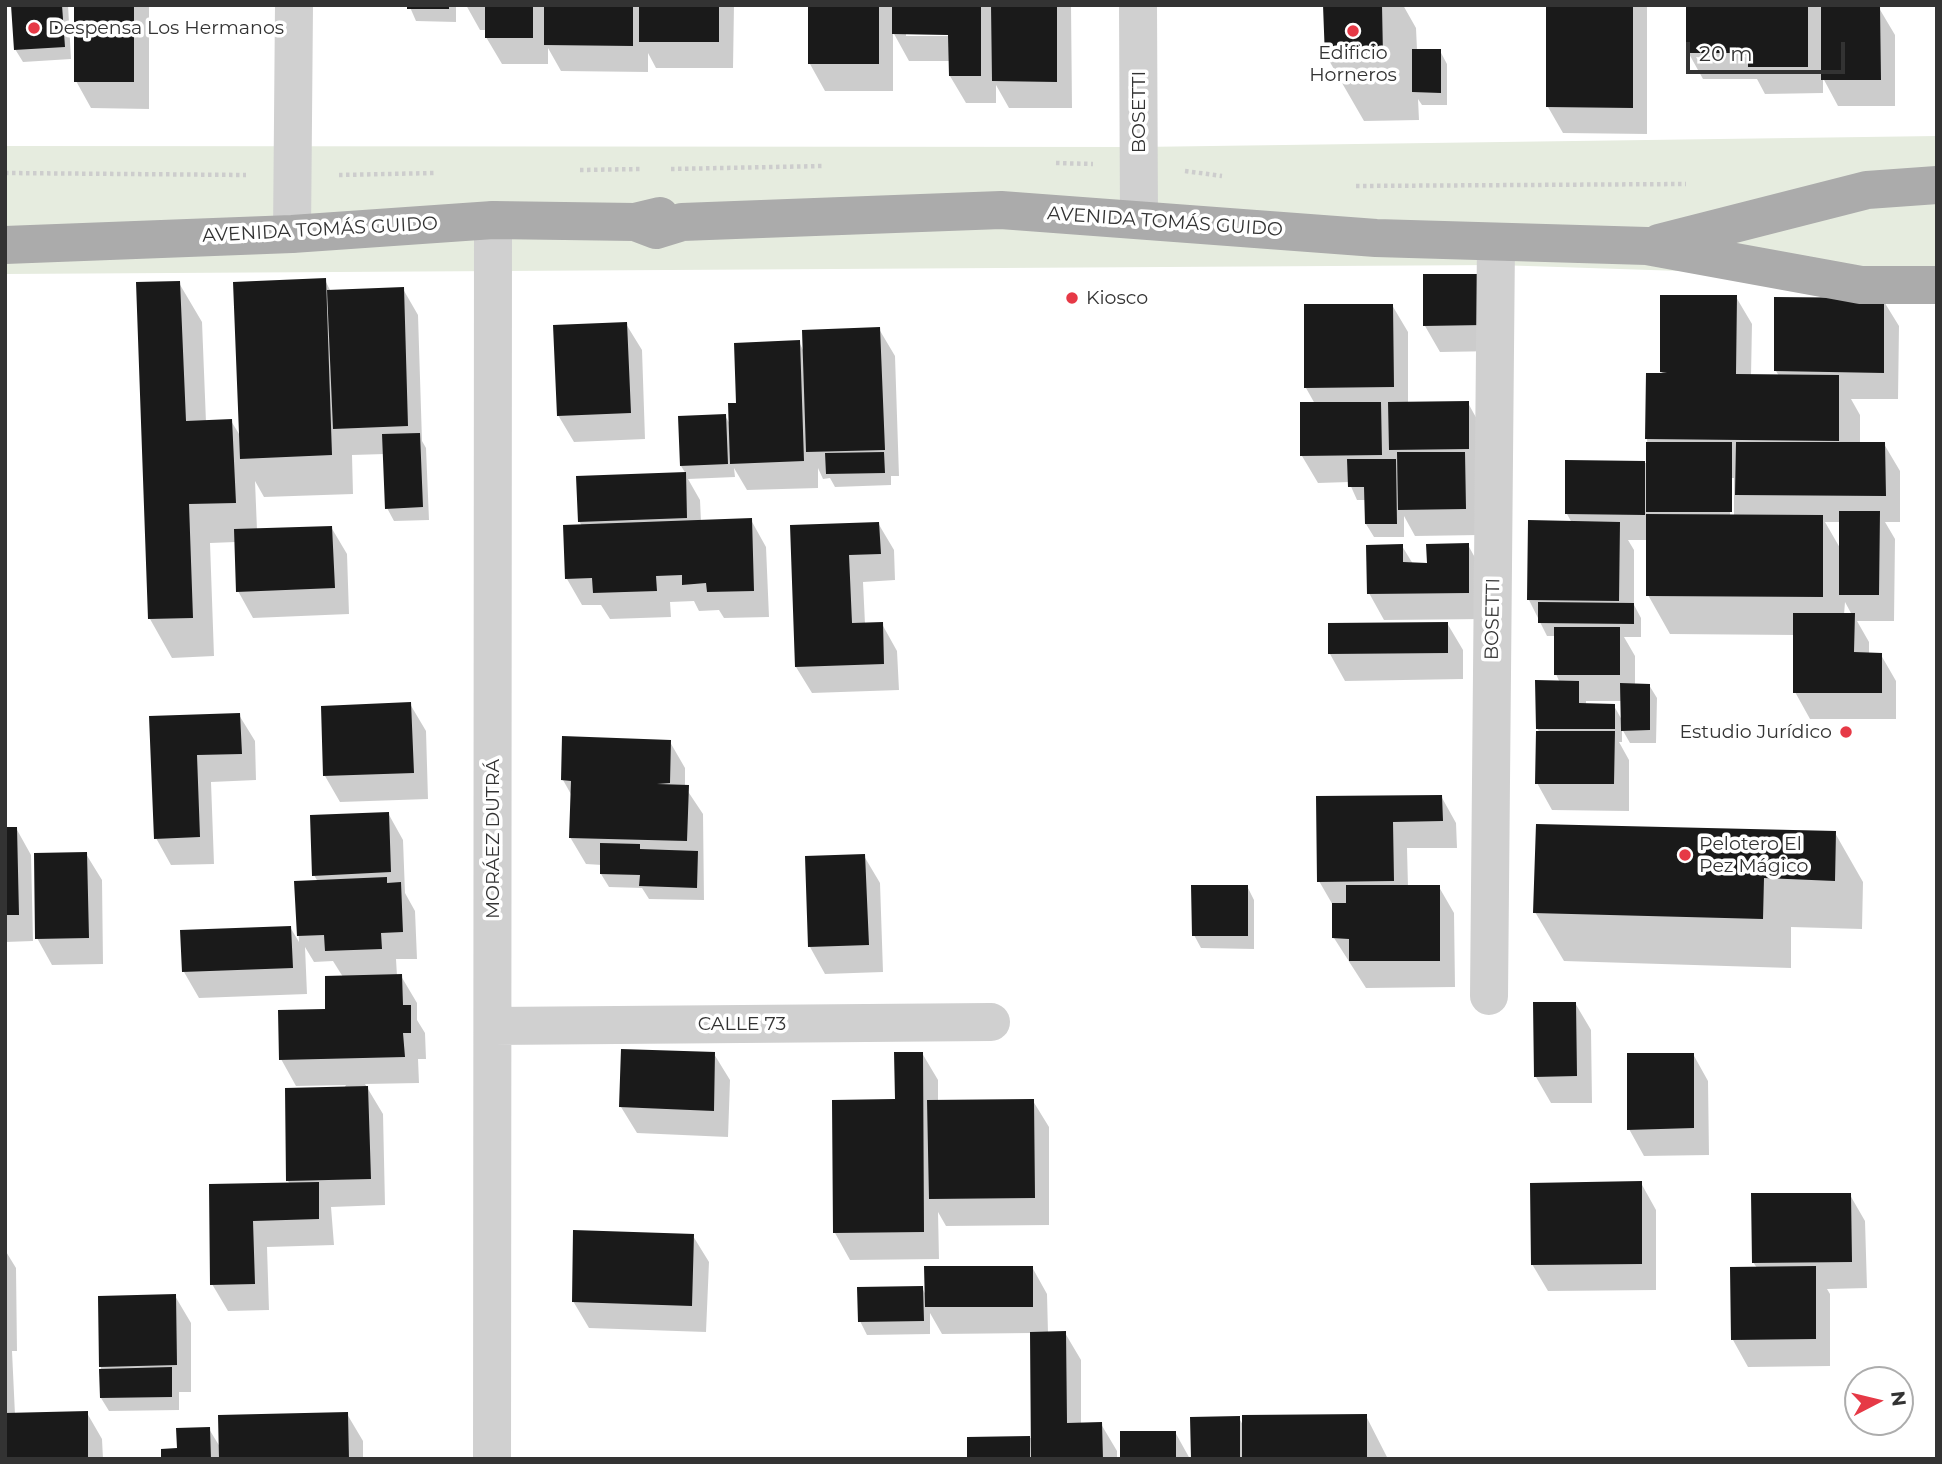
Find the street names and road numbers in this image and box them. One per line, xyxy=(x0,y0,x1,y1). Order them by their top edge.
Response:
street label: BOSETTI xyxy=(1128,71,1150,153)
street label: AVENIDA TOMÁS GUIDO xyxy=(1046,202,1284,242)
street label: AVENIDA TOMÁS GUIDO xyxy=(202,212,438,248)
street label: BOSETTI xyxy=(1481,578,1505,660)
street label: MORÁEZ DUTRÁ xyxy=(482,759,504,919)
street label: CALLE 73 xyxy=(698,1013,786,1035)

